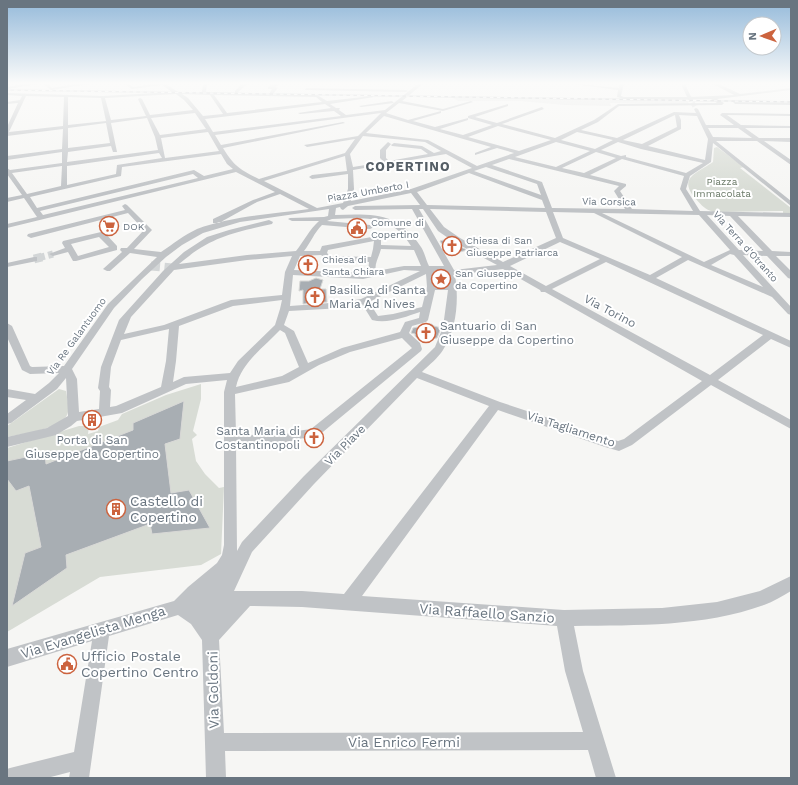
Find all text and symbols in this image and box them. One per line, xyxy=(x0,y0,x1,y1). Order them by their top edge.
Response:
north arrow xyxy=(742,16,782,56)
text: N xyxy=(746,32,759,41)
district label: COPERTINO xyxy=(365,159,451,174)
park label: Piazza Immacolata xyxy=(693,176,751,199)
street label: Piazza Umberto I xyxy=(326,179,410,204)
street label: Via Corsica xyxy=(582,196,636,207)
street label: Via Terra d'Otranto xyxy=(711,209,780,284)
supermarket icon: DOK xyxy=(98,215,120,237)
public building icon: Comune di Copertino xyxy=(346,217,368,239)
place label: Comune di Copertino xyxy=(371,217,424,240)
place label: DOK xyxy=(123,221,145,232)
church icon: Chiesa di San Giuseppe Patriarca xyxy=(441,235,463,257)
place label: Chiesa di San Giuseppe Patriarca xyxy=(466,235,558,258)
church icon: Chiesa di Santa Chiara xyxy=(297,254,319,276)
place label: Chiesa di Santa Chiara xyxy=(322,254,384,277)
place icon: San Giuseppe da Copertino xyxy=(430,268,452,290)
place label: San Giuseppe da Copertino xyxy=(455,268,522,291)
place label: Basilica di Santa Maria Ad Nives xyxy=(329,283,426,311)
church icon: Basilica di Santa Maria Ad Nives xyxy=(304,286,326,308)
street label: Via Torino xyxy=(582,291,638,331)
street label: Via Re Galantuomo xyxy=(45,295,108,377)
place label: Santuario di San Giuseppe da Copertino xyxy=(440,319,574,347)
church icon: Santuario di San Giuseppe da Copertino xyxy=(415,322,437,344)
street label: Via Tagliamento xyxy=(525,408,617,450)
building icon: Porta di San Giuseppe da Copertino xyxy=(81,409,103,431)
street label: Via Piave xyxy=(322,422,368,468)
place label: Santa Maria di Costantinopoli xyxy=(215,424,300,452)
church icon: Santa Maria di Costantinopoli xyxy=(303,427,325,449)
place label: Porta di San Giuseppe da Copertino xyxy=(25,433,159,461)
place label: Castello di Copertino xyxy=(130,493,203,525)
building icon: Castello di Copertino xyxy=(105,498,127,520)
street label: Via Raffaello Sanzio xyxy=(419,600,555,626)
street label: Via Evangelista Menga xyxy=(19,602,167,662)
place label: Ufficio Postale Copertino Centro xyxy=(81,648,199,680)
street label: Via Goldoni xyxy=(204,651,222,729)
public building icon: Ufficio Postale Copertino Centro xyxy=(56,653,78,675)
street label: Via Enrico Fermi xyxy=(348,734,460,750)

